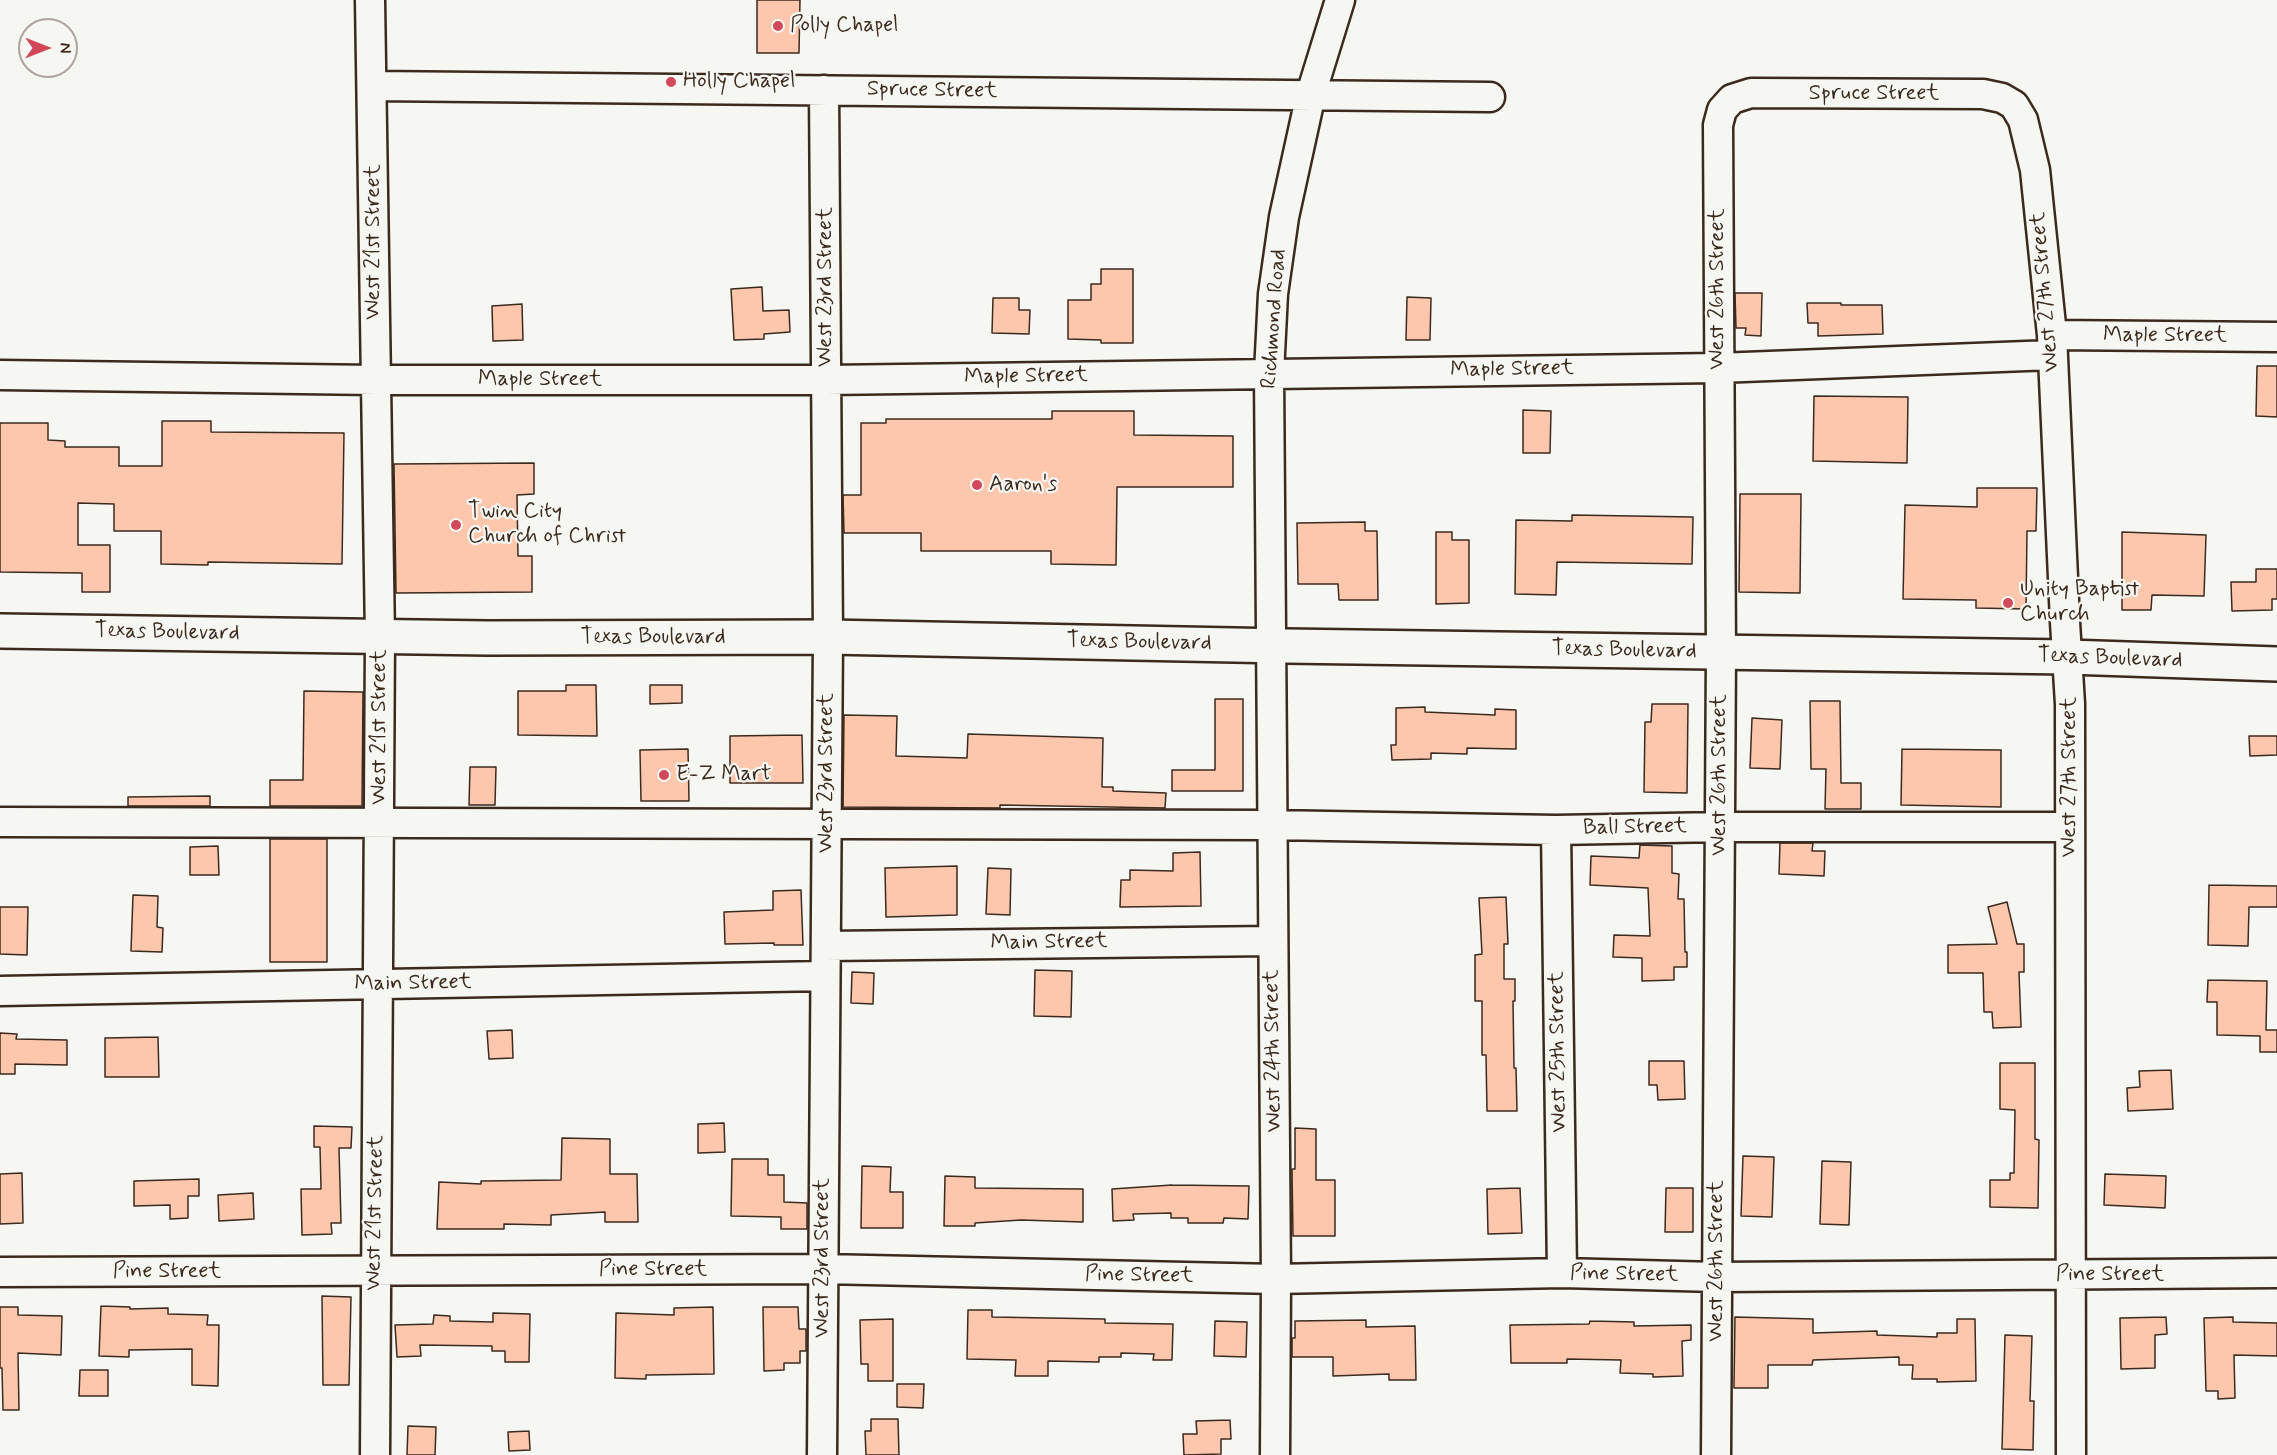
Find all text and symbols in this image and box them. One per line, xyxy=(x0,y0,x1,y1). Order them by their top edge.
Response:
place label: Polly Chapel xyxy=(790,13,899,39)
north arrow xyxy=(18,18,78,78)
marker: Polly Chapel xyxy=(771,19,785,33)
text: N xyxy=(54,43,75,53)
place label: Holly Chapel xyxy=(683,69,795,95)
marker: Holly Chapel xyxy=(664,75,678,89)
street label: Spruce Street xyxy=(867,77,997,105)
street label: Spruce Street xyxy=(1809,81,1939,107)
street label: West 21st Street xyxy=(361,164,387,320)
street label: West 23rd Street xyxy=(813,207,839,367)
street label: West 26th Street xyxy=(1705,208,1731,370)
street label: West 27th Street xyxy=(2026,211,2066,373)
street label: Richmond Road xyxy=(1257,248,1293,390)
street label: Maple Street xyxy=(2103,323,2227,349)
street label: Maple Street xyxy=(1450,356,1574,384)
street label: Maple Street xyxy=(964,363,1088,391)
street label: Maple Street xyxy=(478,367,602,393)
place label: Aaron's xyxy=(989,472,1057,498)
marker: Aaron's xyxy=(970,478,984,492)
place label: Twin City Church of Christ xyxy=(468,499,626,550)
marker: Twin City Church of Christ xyxy=(449,518,463,532)
place label: Unity Baptist Church xyxy=(2020,577,2139,628)
marker: Unity Baptist Church xyxy=(2001,596,2015,610)
street label: Texas Boulevard xyxy=(94,619,240,647)
street label: Texas Boulevard xyxy=(580,625,726,651)
street label: Texas Boulevard xyxy=(1066,629,1212,657)
street label: Texas Boulevard xyxy=(1551,637,1697,665)
street label: Texas Boulevard xyxy=(2037,643,2183,675)
street label: West 21st Street xyxy=(367,649,393,805)
street label: West 23rd Street xyxy=(814,693,840,853)
street label: West 26th Street xyxy=(1707,694,1733,856)
street label: West 27th Street xyxy=(2057,697,2083,857)
place label: E-Z Mart xyxy=(676,762,771,788)
marker: E-Z Mart xyxy=(657,768,671,782)
street label: Ball Street xyxy=(1583,814,1687,842)
street label: Main Street xyxy=(990,929,1108,957)
street label: West 24th Street xyxy=(1259,969,1289,1133)
street label: Main Street xyxy=(354,970,472,998)
street label: West 25th Street xyxy=(1544,971,1574,1133)
street label: West 21st Street xyxy=(361,1135,391,1291)
street label: West 23rd Street xyxy=(810,1178,836,1338)
street label: West 26th Street xyxy=(1704,1180,1730,1342)
street label: Pine Street xyxy=(599,1257,707,1283)
street label: Pine Street xyxy=(113,1259,221,1285)
street label: Pine Street xyxy=(1569,1261,1679,1289)
street label: Pine Street xyxy=(1084,1262,1194,1290)
street label: Pine Street xyxy=(2056,1262,2164,1288)

